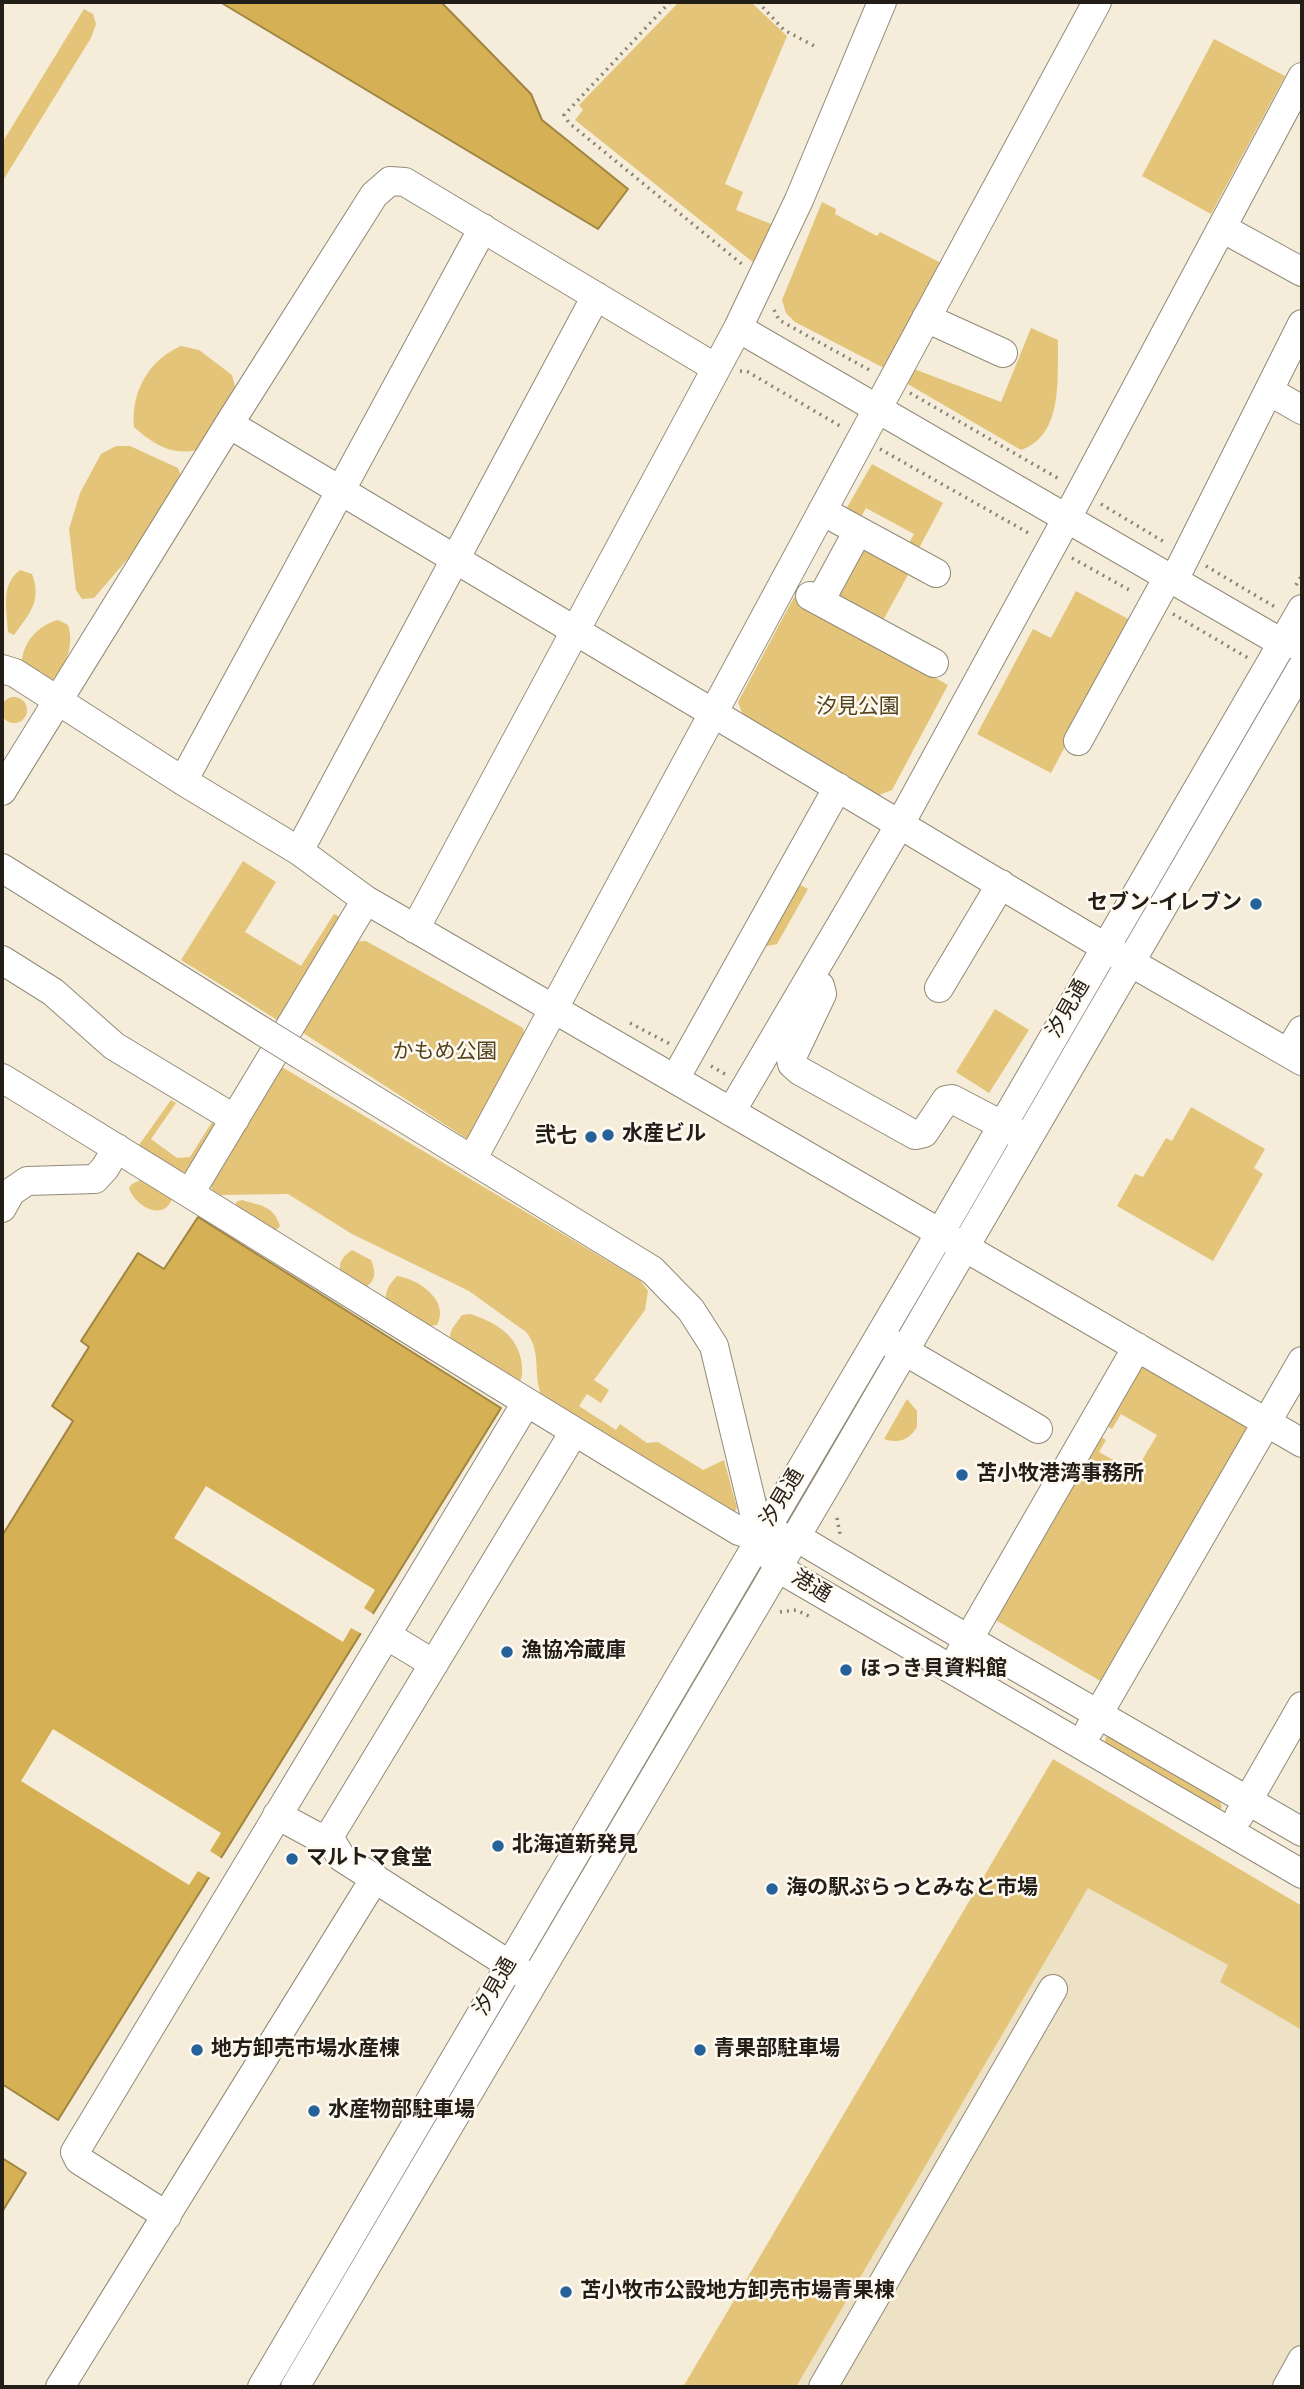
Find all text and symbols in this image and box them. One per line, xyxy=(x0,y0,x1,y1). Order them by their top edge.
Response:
park label: 汐見公園 xyxy=(816,695,900,721)
place label: セブン-イレブン xyxy=(1087,891,1242,917)
marker: セブン-イレブン xyxy=(1248,896,1264,912)
street label: 汐見通 xyxy=(1042,975,1096,1043)
park label: かもめ公園 xyxy=(393,1040,497,1066)
place label: 水産ビル xyxy=(622,1122,706,1148)
place label: 弐七 xyxy=(535,1124,577,1150)
marker: 水産ビル xyxy=(600,1127,616,1143)
marker: 弐七 xyxy=(583,1129,599,1145)
place label: 苫小牧港湾事務所 xyxy=(976,1462,1144,1488)
street label: 汐見通 xyxy=(756,1465,810,1531)
marker: 苫小牧港湾事務所 xyxy=(954,1467,970,1483)
street label: 港通 xyxy=(787,1565,835,1609)
place label: 漁協冷蔵庫 xyxy=(521,1639,626,1665)
marker: 漁協冷蔵庫 xyxy=(499,1644,515,1660)
place label: ほっき貝資料館 xyxy=(860,1657,1007,1683)
marker: ほっき貝資料館 xyxy=(838,1662,854,1678)
place label: 北海道新発見 xyxy=(512,1833,638,1859)
marker: 北海道新発見 xyxy=(490,1838,506,1854)
place label: マルトマ食堂 xyxy=(306,1846,432,1872)
marker: マルトマ食堂 xyxy=(284,1851,300,1867)
place label: 海の駅ぷらっとみなと市場 xyxy=(786,1876,1038,1902)
marker: 海の駅ぷらっとみなと市場 xyxy=(764,1881,780,1897)
street label: 汐見通 xyxy=(469,1953,523,2021)
place label: 地方卸売市場水産棟 xyxy=(211,2037,400,2063)
place label: 青果部駐車場 xyxy=(714,2037,840,2063)
marker: 地方卸売市場水産棟 xyxy=(189,2042,205,2058)
marker: 青果部駐車場 xyxy=(692,2042,708,2058)
place label: 水産物部駐車場 xyxy=(328,2098,475,2124)
marker: 水産物部駐車場 xyxy=(306,2103,322,2119)
place label: 苫小牧市公設地方卸売市場青果棟 xyxy=(580,2279,895,2305)
marker: 苫小牧市公設地方卸売市場青果棟 xyxy=(558,2284,574,2300)

